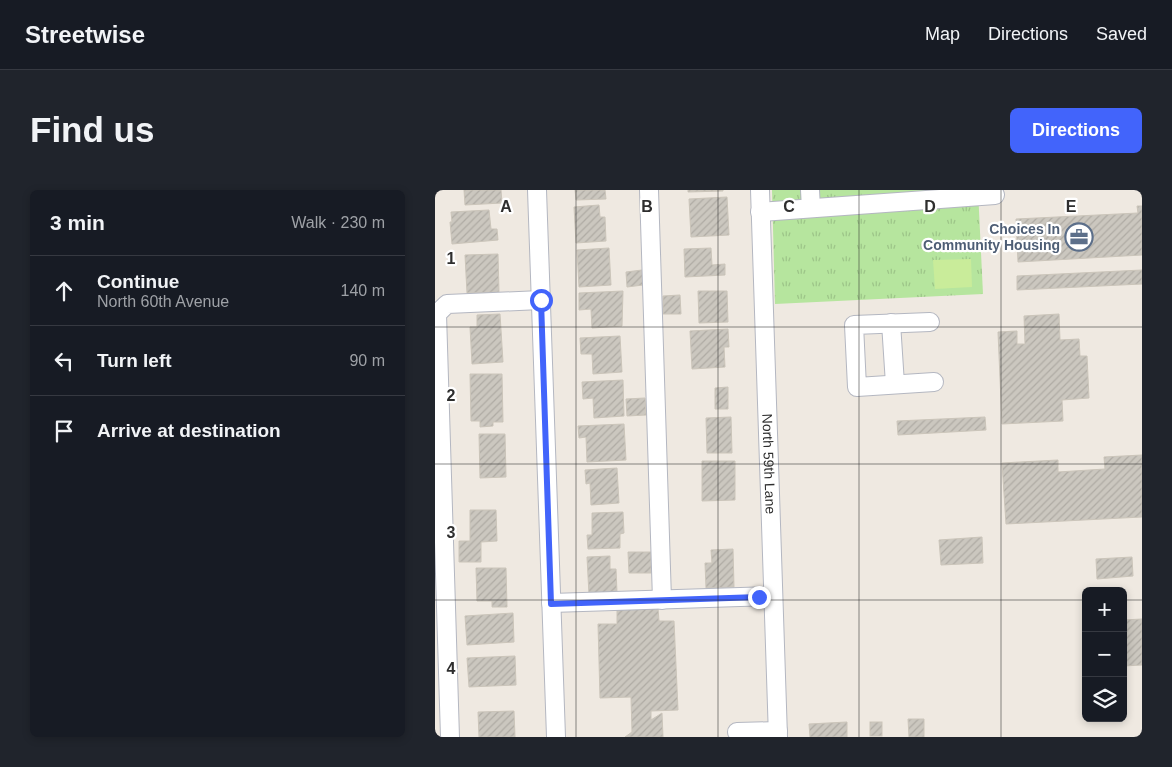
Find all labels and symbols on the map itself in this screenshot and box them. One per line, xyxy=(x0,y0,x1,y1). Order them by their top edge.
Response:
text: A xyxy=(500,198,512,215)
text: B xyxy=(641,198,653,215)
text: C xyxy=(783,198,795,215)
text: D xyxy=(924,198,936,215)
text: E xyxy=(1066,198,1077,215)
place label: Choices In Community Housing xyxy=(923,221,1060,253)
office icon: Choices In Community Housing xyxy=(1064,222,1094,252)
text: 1 xyxy=(447,250,456,267)
route start xyxy=(530,289,553,312)
text: 2 xyxy=(447,387,456,404)
street label: North 59th Lane xyxy=(759,413,779,515)
text: 3 xyxy=(447,524,456,541)
route end xyxy=(748,586,771,609)
text: 4 xyxy=(447,660,456,677)

